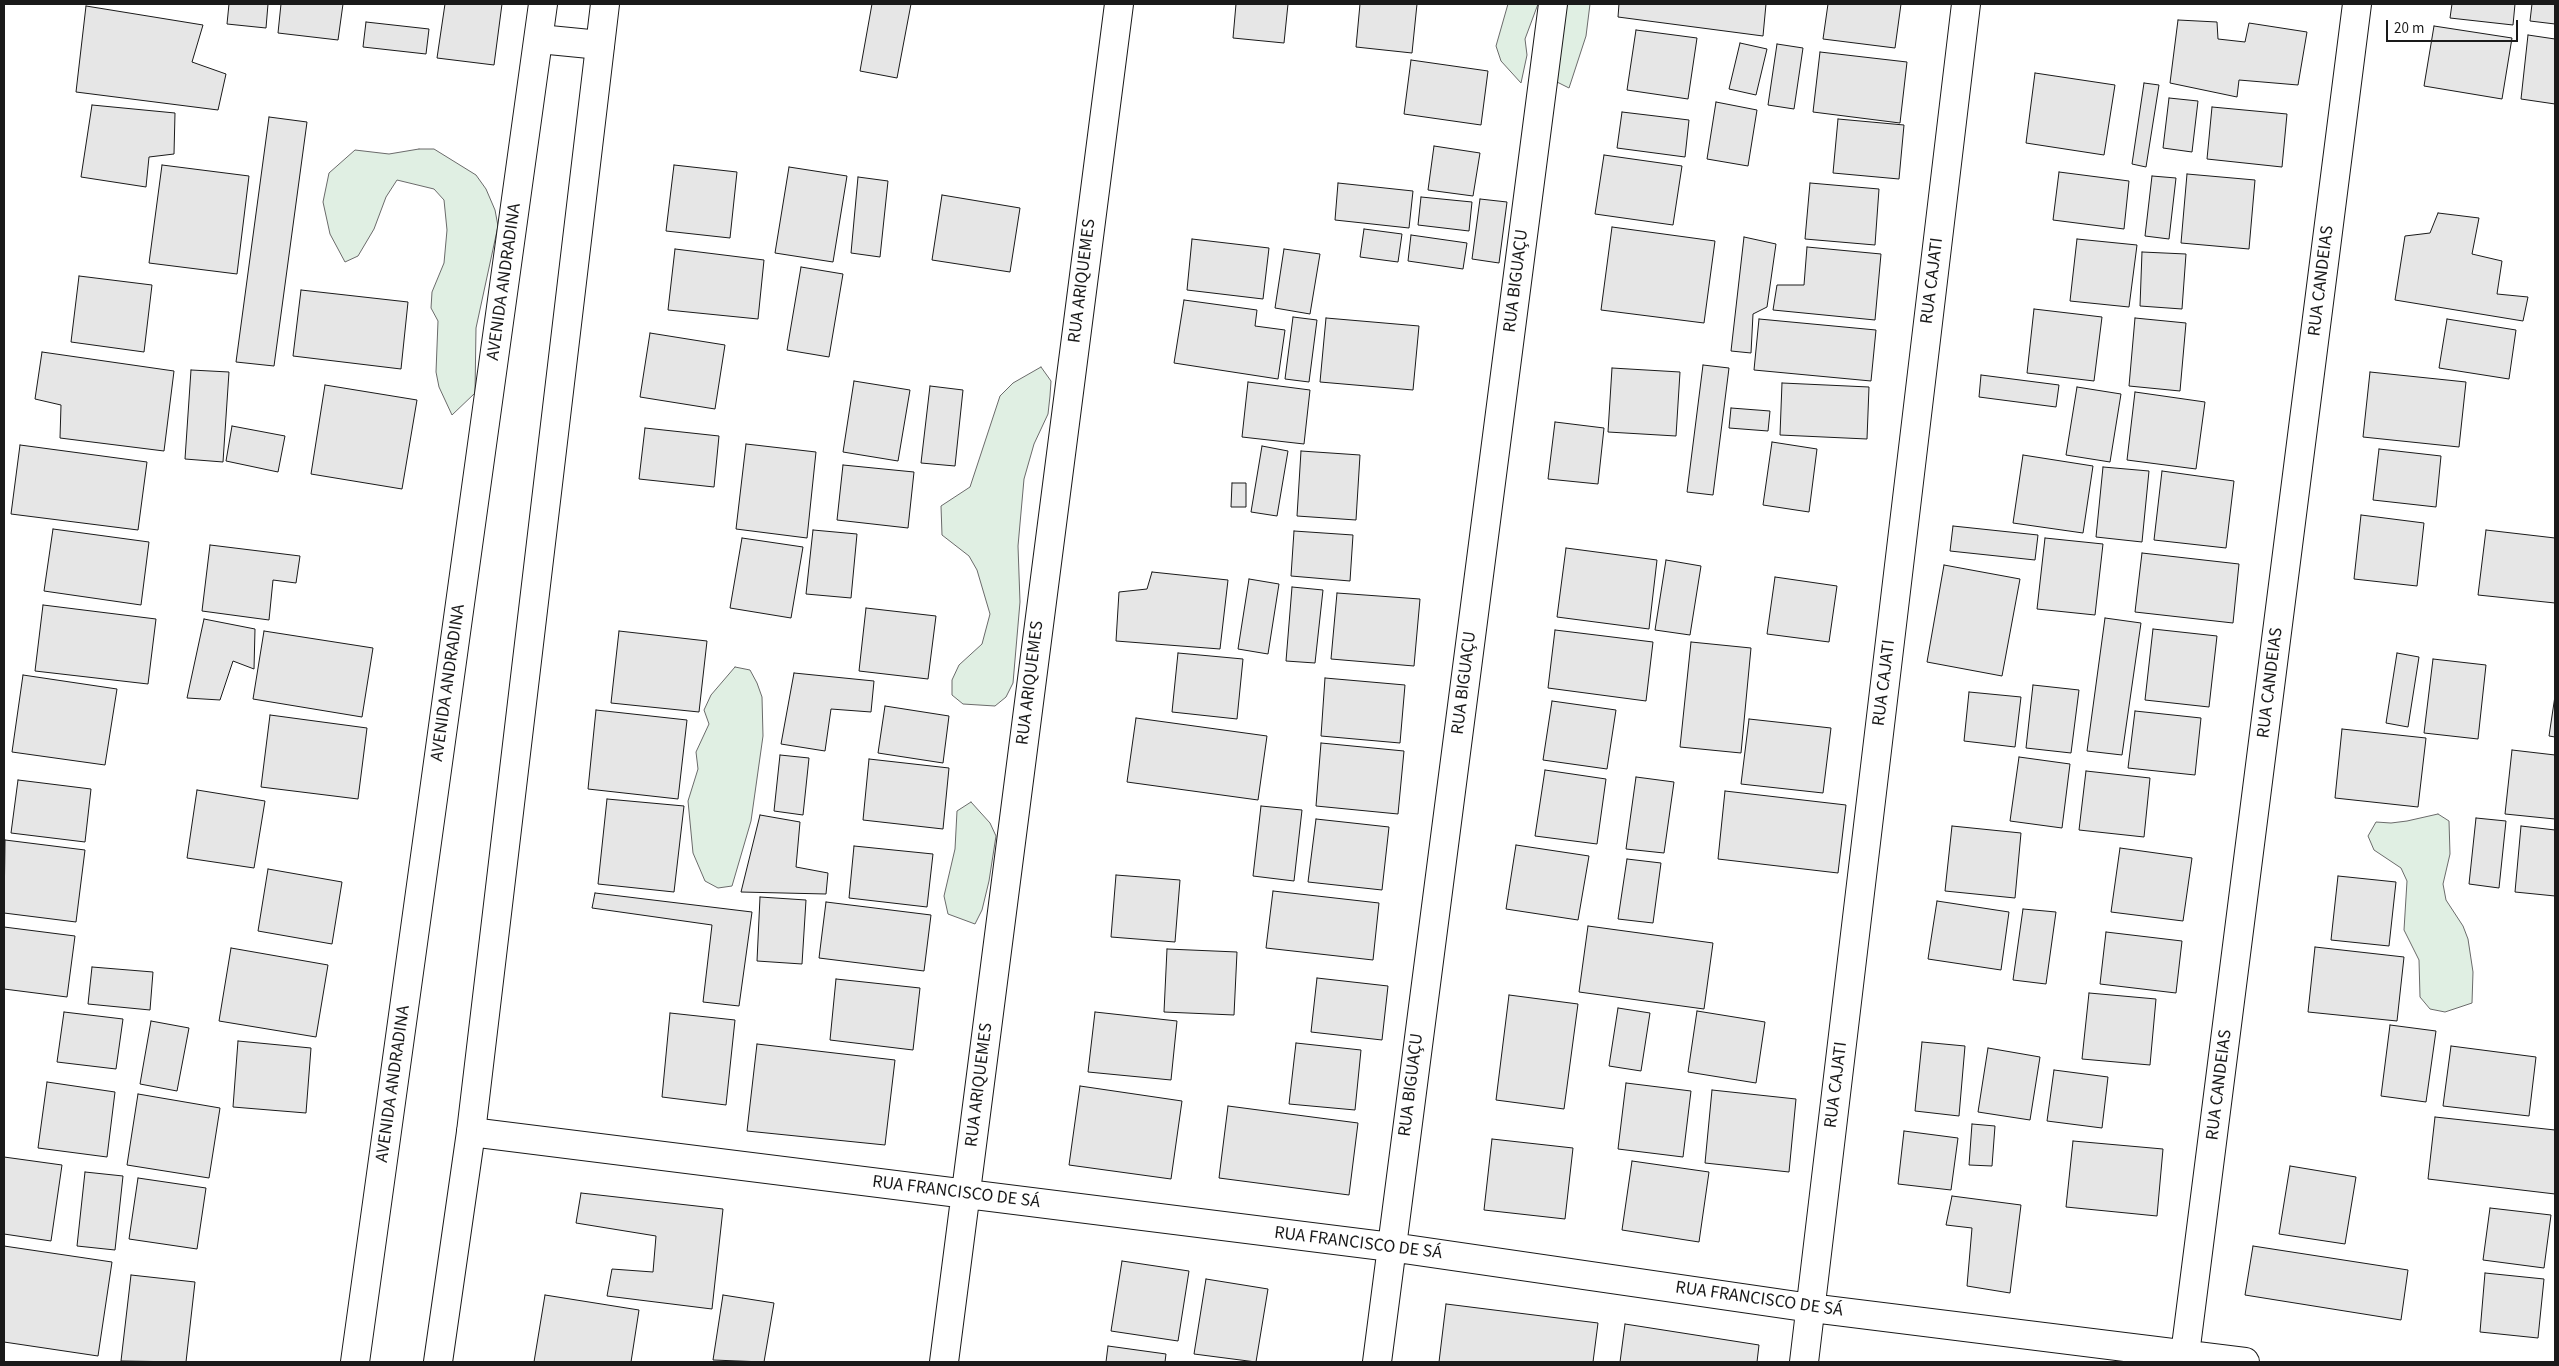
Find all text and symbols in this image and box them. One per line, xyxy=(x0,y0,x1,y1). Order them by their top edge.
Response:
scale bar xyxy=(2389,10,2522,42)
text: 20 m xyxy=(2394,18,2424,39)
street label: AVENIDA ANDRADINA xyxy=(483,202,527,362)
street label: RUA ARIQUEMES xyxy=(1065,218,1101,344)
street label: RUA CANDEIAS xyxy=(2304,224,2340,338)
street label: RUA BIGUAÇU xyxy=(1500,228,1534,334)
street label: RUA CAJATI xyxy=(1917,237,1949,325)
street label: AVENIDA ANDRADINA xyxy=(427,603,471,763)
street label: RUA ARIQUEMES xyxy=(1013,620,1049,746)
street label: RUA CANDEIAS xyxy=(2253,626,2289,740)
street label: RUA BIGUAÇU xyxy=(1448,630,1482,736)
street label: RUA CAJATI xyxy=(1869,639,1901,727)
street label: AVENIDA ANDRADINA xyxy=(372,1004,416,1164)
street label: RUA ARIQUEMES xyxy=(962,1022,998,1148)
street label: RUA CANDEIAS xyxy=(2202,1028,2238,1142)
street label: RUA BIGUAÇU xyxy=(1395,1032,1429,1138)
street label: RUA CAJATI xyxy=(1821,1041,1853,1129)
street label: RUA FRANCISCO DE SÁ xyxy=(871,1172,1041,1214)
street label: RUA FRANCISCO DE SÁ xyxy=(1273,1223,1443,1265)
street label: RUA FRANCISCO DE SÁ xyxy=(1674,1278,1844,1322)

